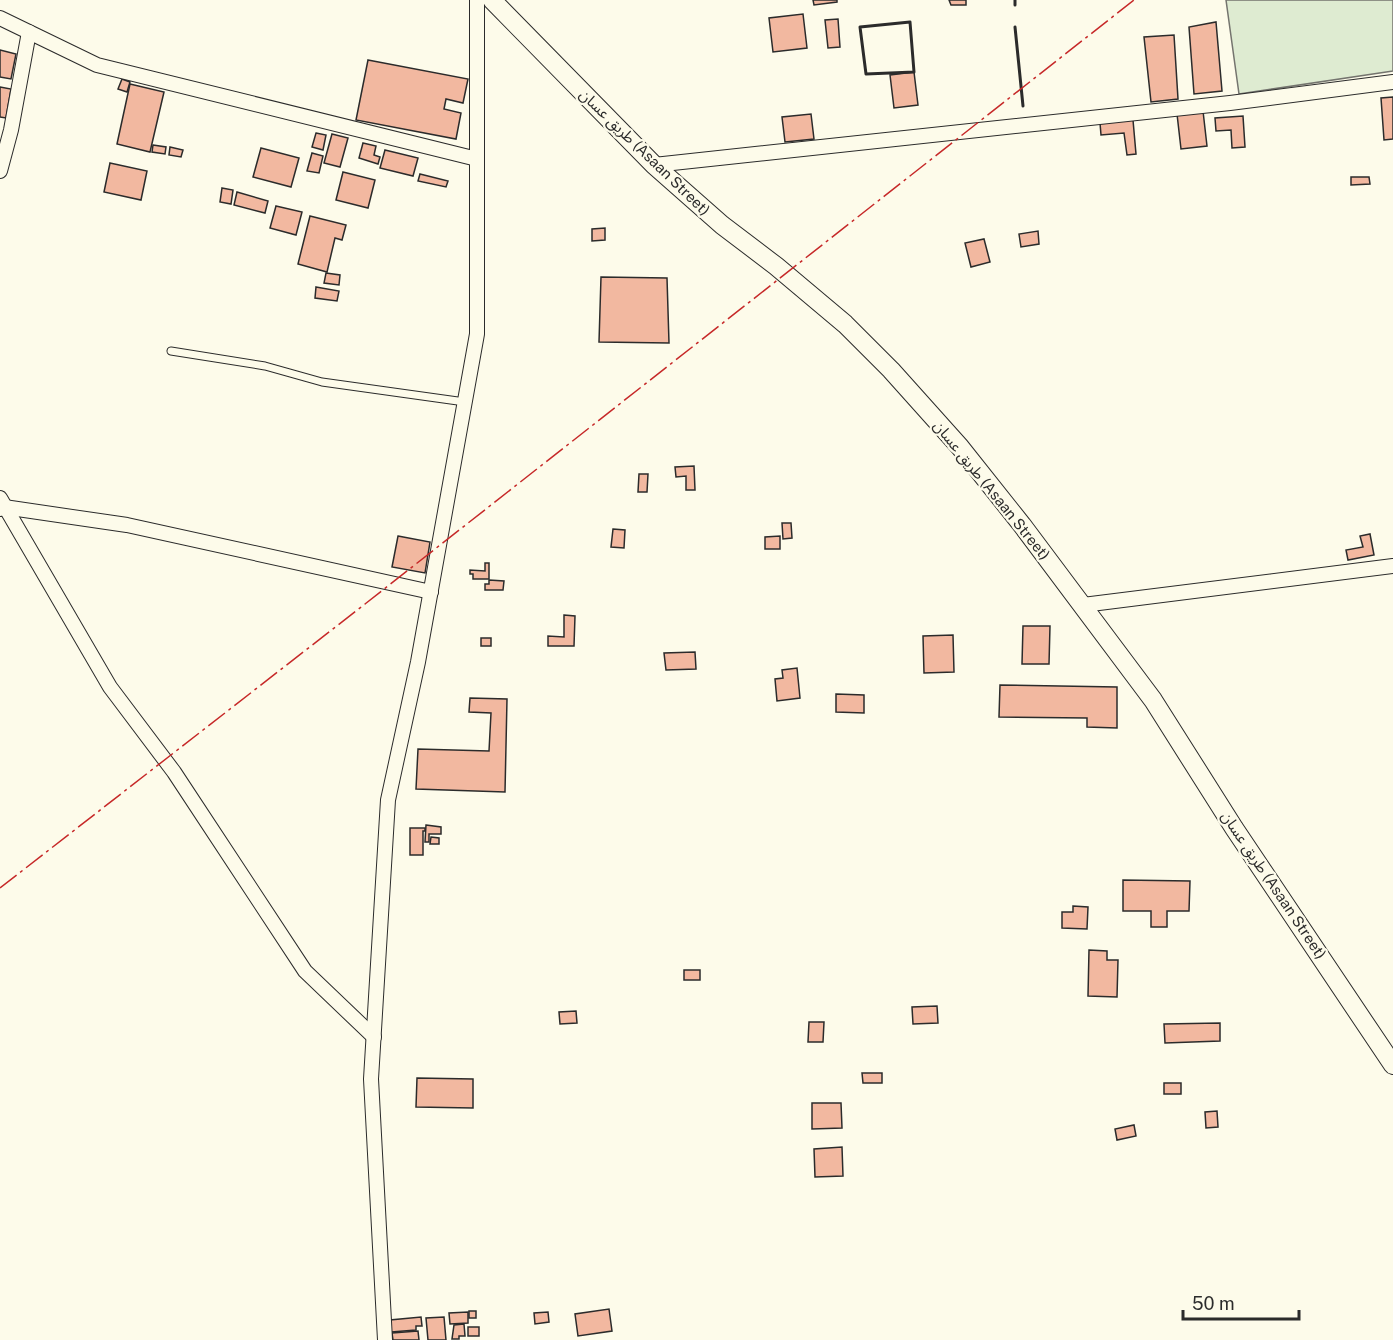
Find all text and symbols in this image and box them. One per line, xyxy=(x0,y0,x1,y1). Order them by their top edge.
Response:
street label: طريق عسان (Asaan Street) xyxy=(575,85,714,220)
street label: طريق عسان (Asaan Street) xyxy=(929,417,1053,564)
street label: طريق عسان (Asaan Street) xyxy=(1217,808,1330,963)
scale bar xyxy=(1183,1283,1298,1321)
text: 50 m xyxy=(1192,1293,1235,1314)

